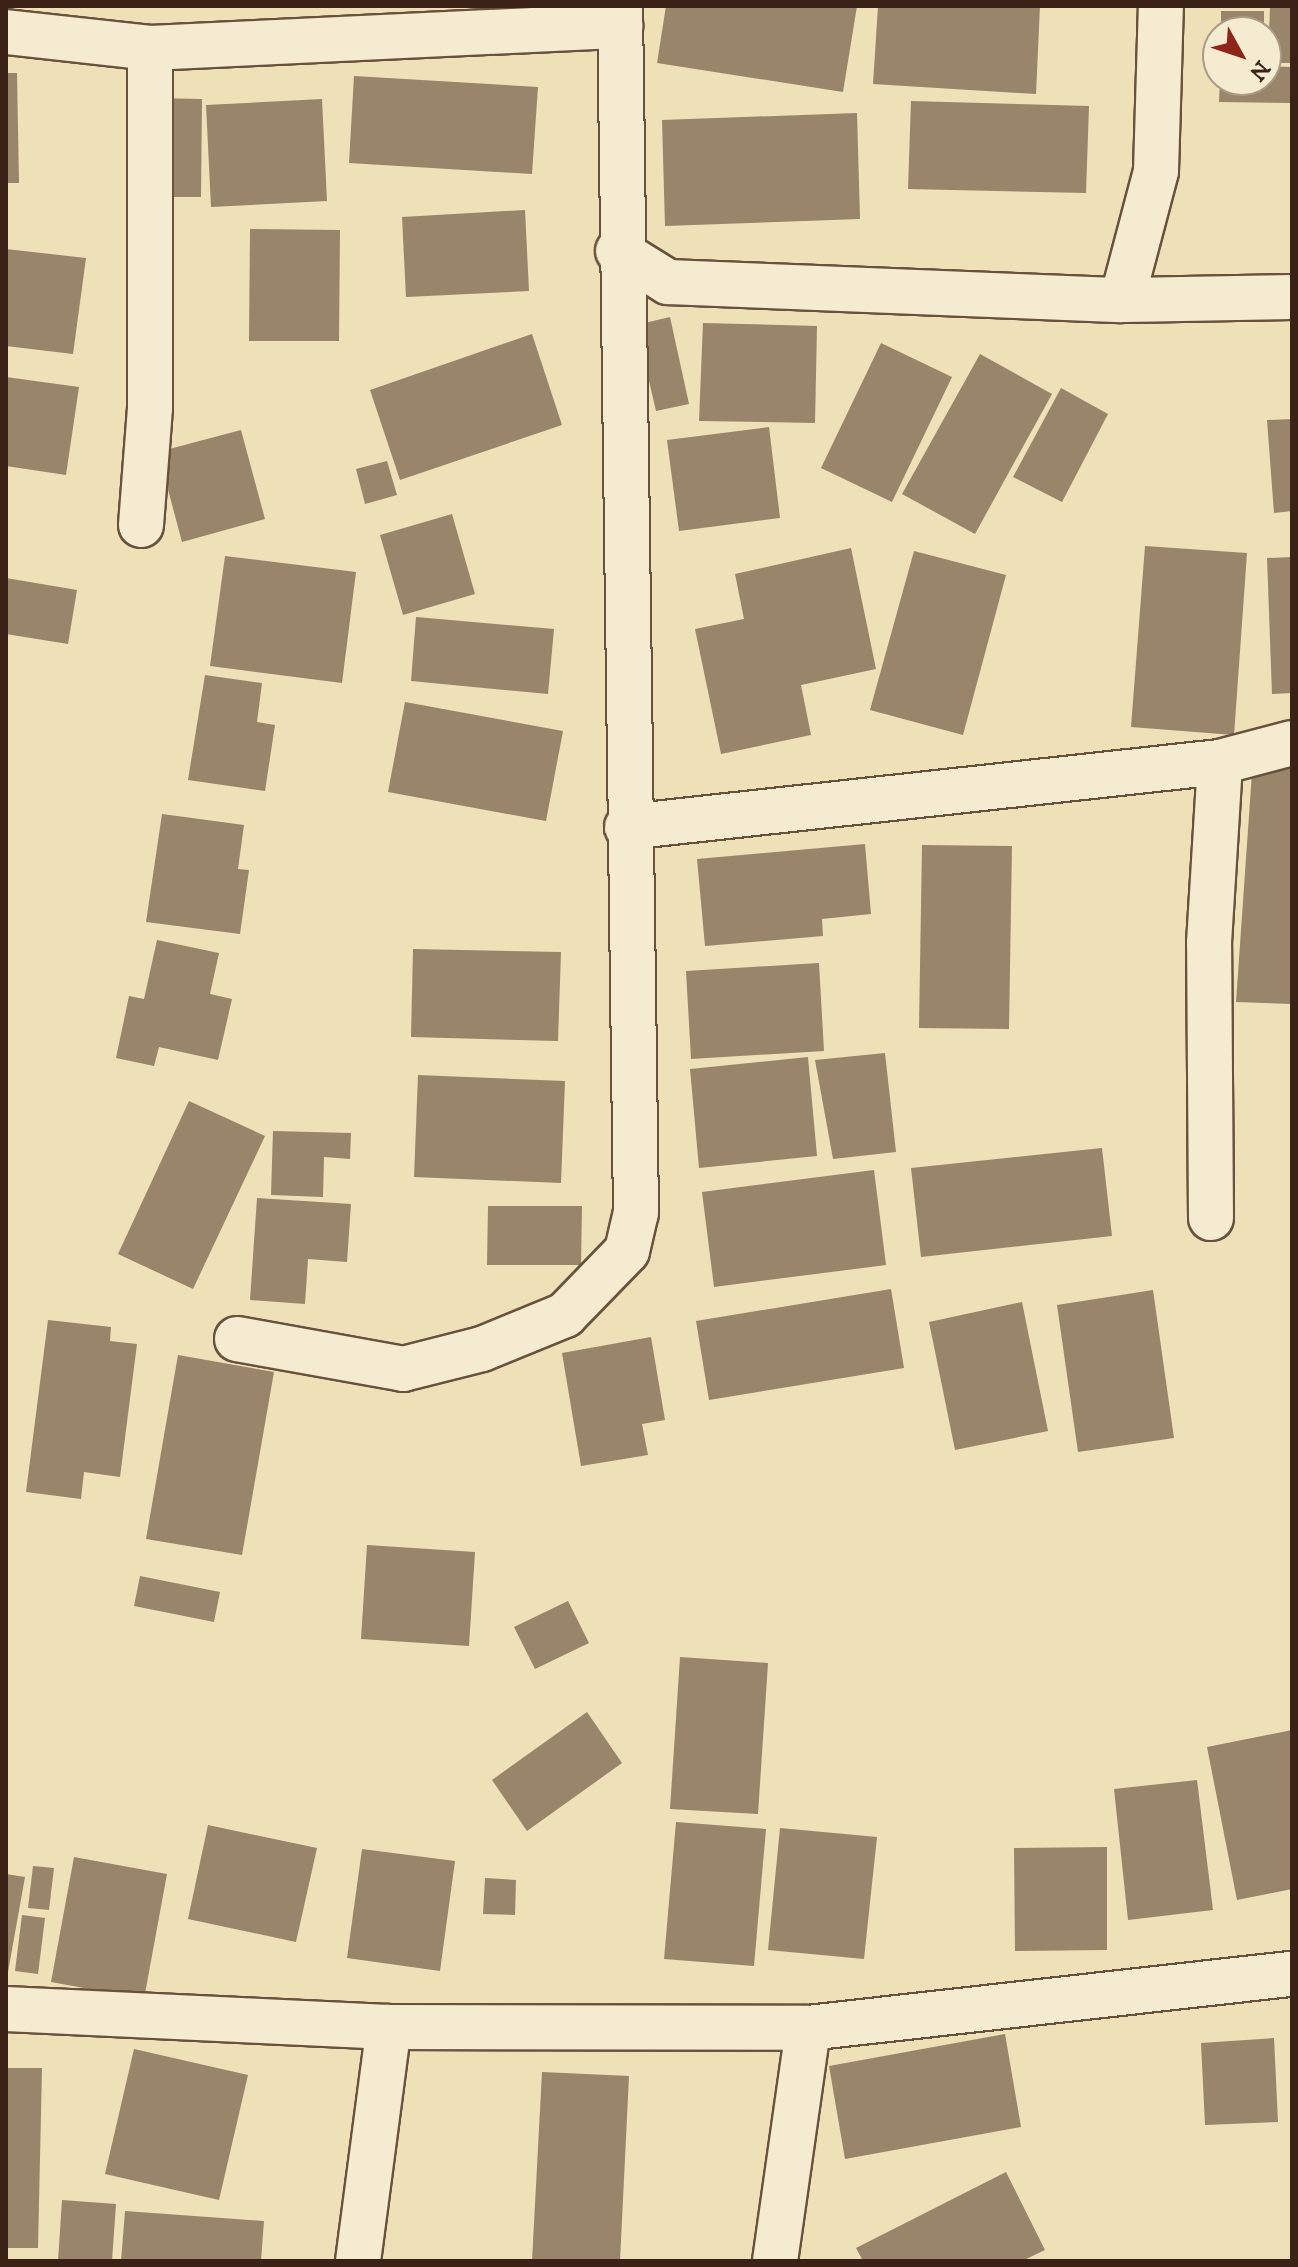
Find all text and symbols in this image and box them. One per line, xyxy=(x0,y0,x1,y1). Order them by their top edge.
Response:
north arrow xyxy=(1202,16,1282,96)
text: N xyxy=(1243,55,1275,86)

